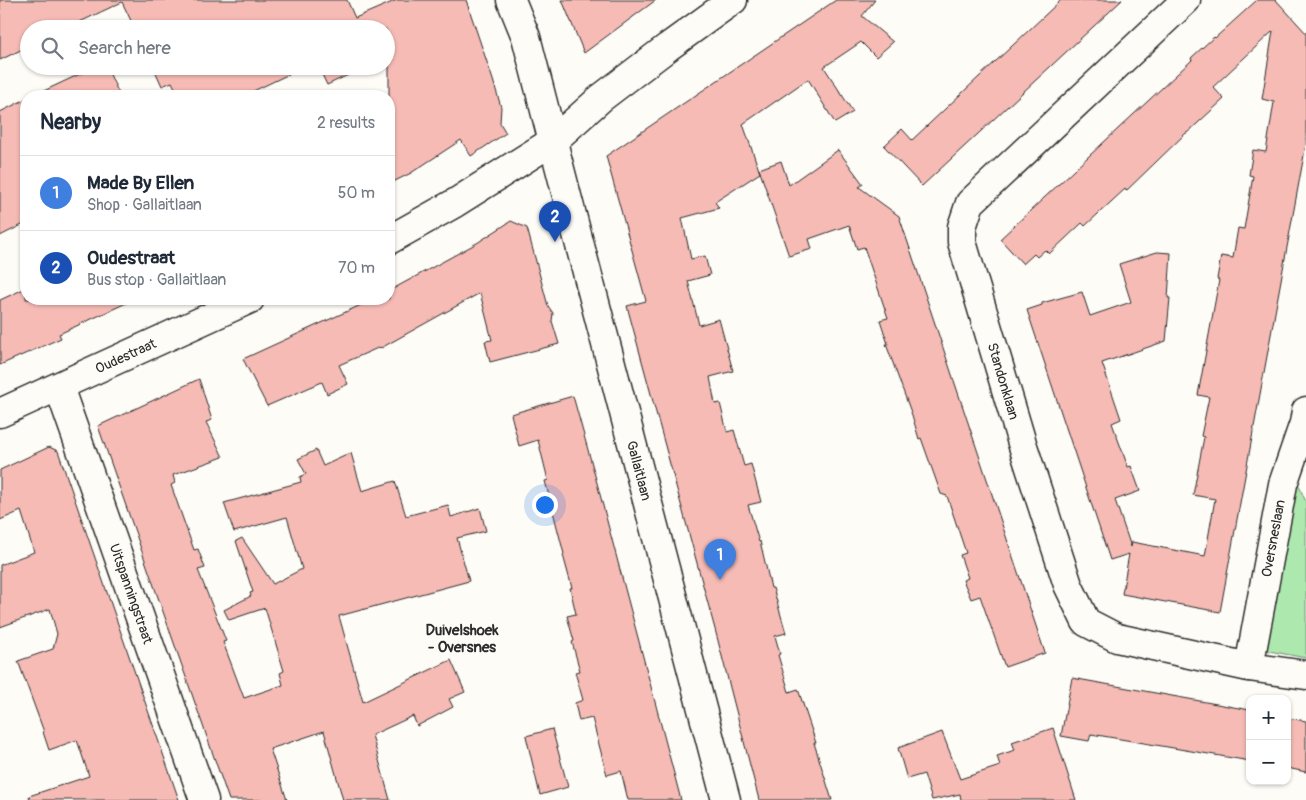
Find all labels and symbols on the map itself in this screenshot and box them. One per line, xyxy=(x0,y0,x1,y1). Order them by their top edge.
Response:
pin: 2 xyxy=(539,201,571,242)
street label: Oudestraat xyxy=(92,334,159,377)
street label: Standonklaan xyxy=(984,341,1023,422)
street label: Gallaitlaan xyxy=(623,439,655,502)
your location xyxy=(532,492,558,518)
street label: Oversneslaan xyxy=(1257,498,1288,578)
pin: 1 xyxy=(704,539,736,580)
street label: Uitspanningstraat xyxy=(106,541,157,646)
district label: Duivelshoek - Oversnes xyxy=(426,621,499,657)

